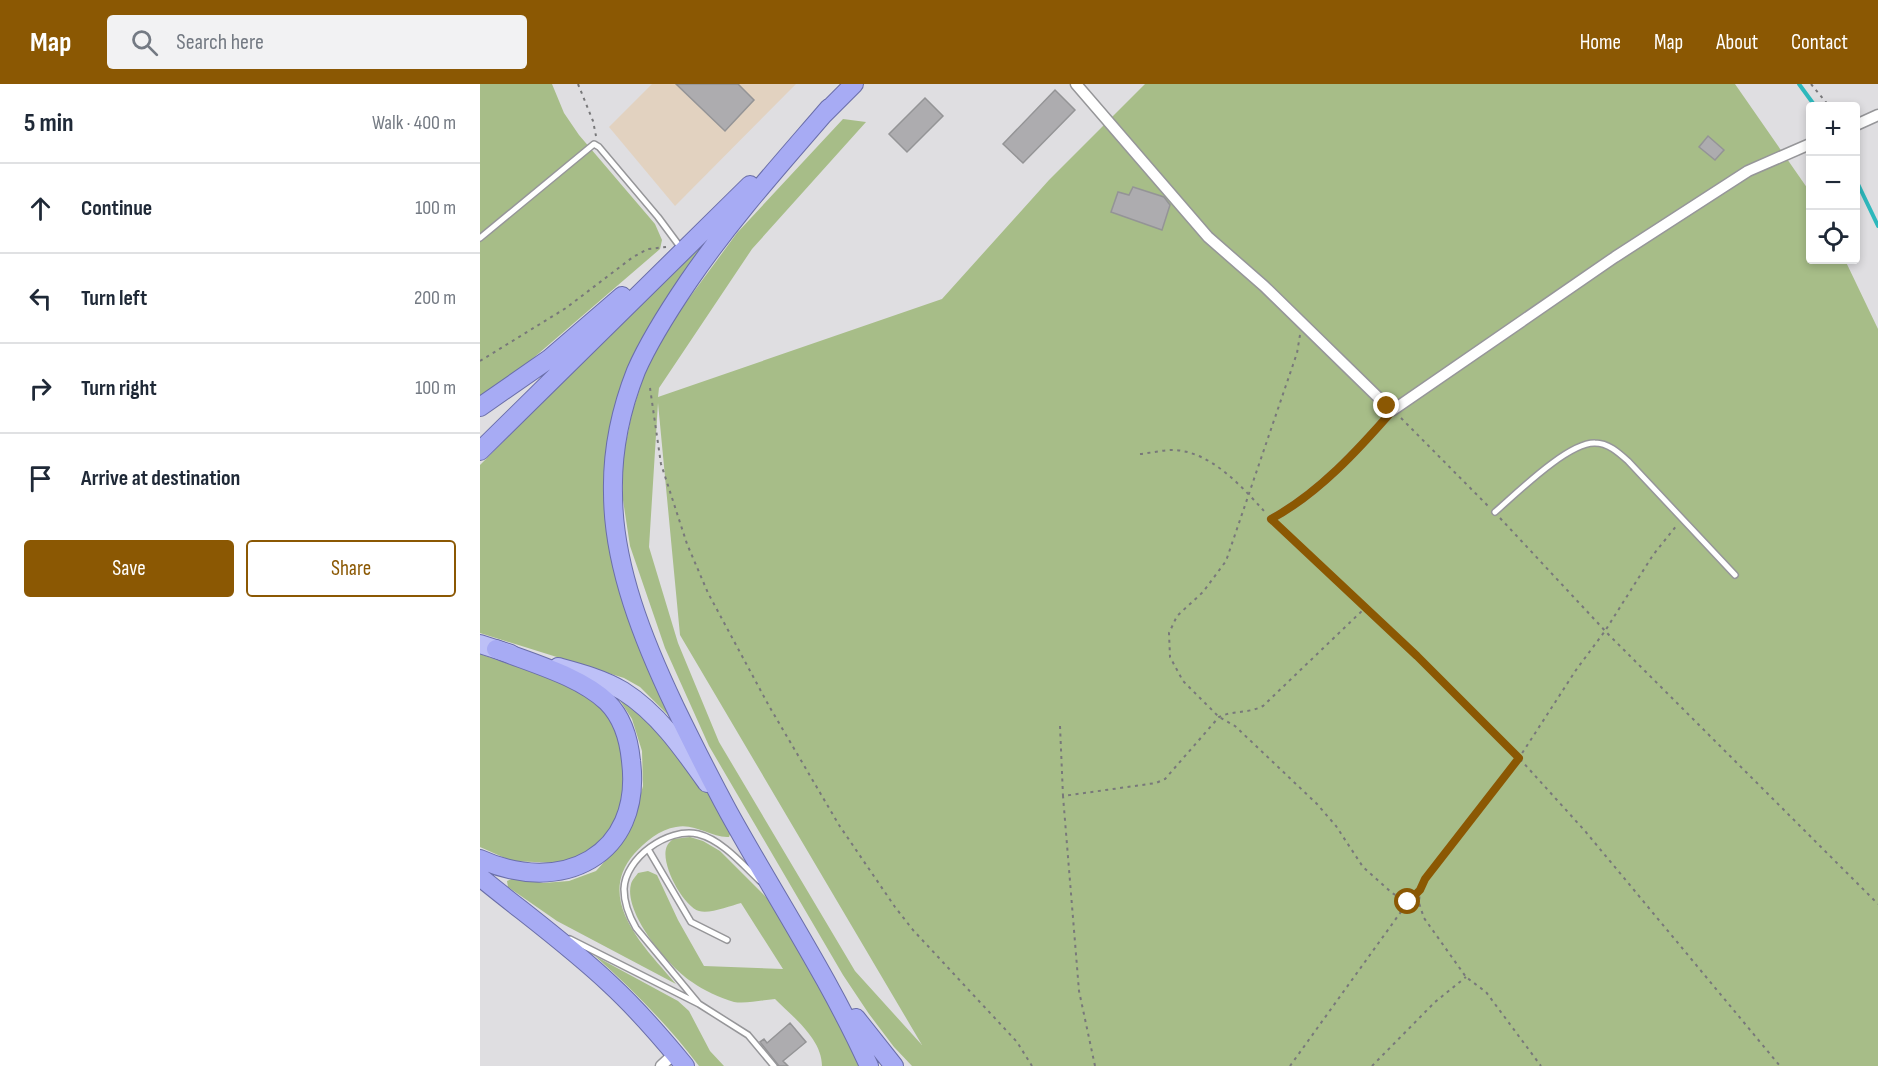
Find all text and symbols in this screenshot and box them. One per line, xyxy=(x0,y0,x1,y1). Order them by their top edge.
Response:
search box xyxy=(107,15,527,69)
text: Map xyxy=(30,26,71,59)
icon: search xyxy=(128,26,161,59)
text: Search here xyxy=(176,29,264,56)
text: Home xyxy=(1580,30,1621,55)
text: Map xyxy=(1654,30,1683,55)
text: About xyxy=(1716,30,1758,55)
text: Contact xyxy=(1791,30,1848,55)
map controls xyxy=(1806,102,1860,264)
button: + xyxy=(1806,102,1860,156)
text: 5 min xyxy=(24,108,74,139)
text: Walk · 400 m xyxy=(372,111,456,135)
button: − xyxy=(1806,156,1860,210)
icon: ahead xyxy=(24,192,57,225)
text: Continue xyxy=(81,195,152,222)
text: 100 m xyxy=(415,196,456,220)
button: locate xyxy=(1806,210,1860,264)
icon: left xyxy=(24,282,57,315)
text: Turn left xyxy=(81,285,147,312)
text: 200 m xyxy=(414,286,456,310)
icon: right xyxy=(24,372,57,405)
text: Turn right xyxy=(81,375,157,402)
text: 100 m xyxy=(415,376,456,400)
route end xyxy=(1373,392,1399,418)
icon: arrive xyxy=(24,462,57,495)
text: Arrive at destination xyxy=(81,465,240,492)
button: Save xyxy=(24,540,234,597)
button: Share xyxy=(246,540,456,597)
route start xyxy=(1394,888,1420,914)

